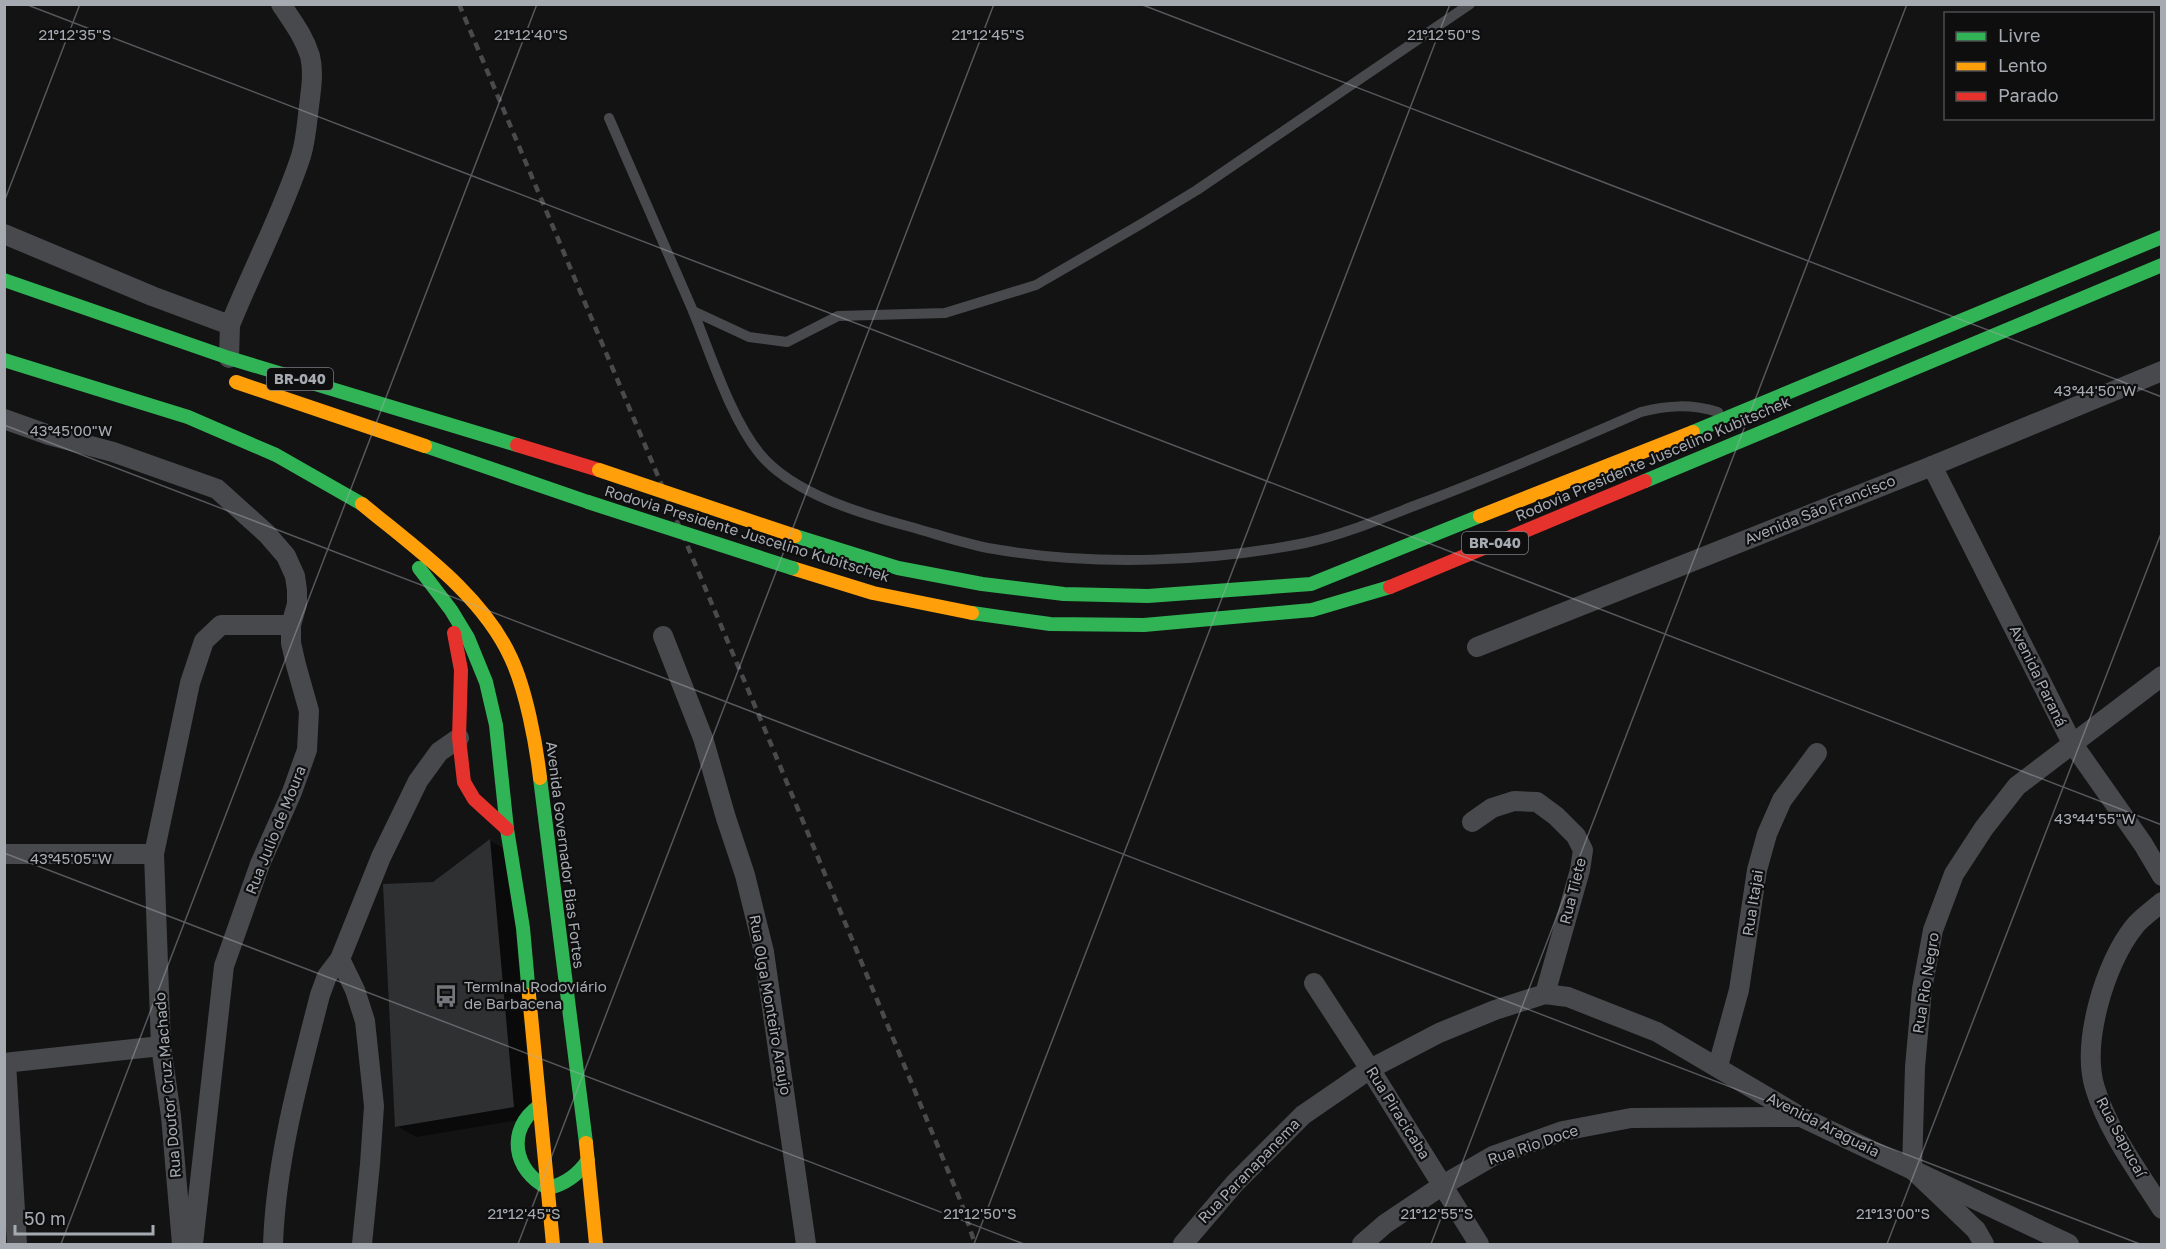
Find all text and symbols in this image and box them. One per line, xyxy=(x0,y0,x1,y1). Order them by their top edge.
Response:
legend xyxy=(1944,12,2154,120)
text: Livre xyxy=(1998,24,2040,46)
text: 21°12'35"S xyxy=(39,25,111,43)
text: 21°12'40"S xyxy=(494,25,568,43)
text: 21°12'45"S xyxy=(951,25,1025,43)
text: 21°12'50"S xyxy=(1407,25,1481,43)
text: Lento xyxy=(1998,54,2047,76)
text: Parado xyxy=(1998,84,2059,106)
road number: BR-040 xyxy=(267,368,333,390)
text: 43°44'50"W xyxy=(2054,381,2136,399)
street label: Rodovia Presidente Juscelino Kubitschek xyxy=(1512,392,1793,524)
text: 43°45'00"W xyxy=(30,421,112,439)
street label: Avenida São Francisco xyxy=(1742,471,1898,548)
street label: Rodovia Presidente Juscelino Kubitschek xyxy=(603,481,893,585)
road number: BR-040 xyxy=(1462,532,1528,554)
street label: Avenida Paraná xyxy=(2007,622,2071,729)
street label: Avenida Governador Bias Fortes xyxy=(543,740,589,970)
street label: Rua Julio de Moura xyxy=(241,763,309,897)
text: 43°44'55"W xyxy=(2054,809,2136,827)
text: 43°45'05"W xyxy=(30,849,112,867)
street label: Rua Tiete xyxy=(1555,855,1589,926)
street label: Rua Itajai xyxy=(1738,868,1766,937)
street label: Rua Olga Monteiro Araujo xyxy=(746,913,796,1096)
street label: Rua Rio Negro xyxy=(1908,931,1942,1035)
place label: Terminal Rodoviário de Barbacena xyxy=(464,977,607,1012)
bus stop icon: Terminal Rodoviário de Barbacena xyxy=(433,983,459,1009)
street label: Rua Doutor Cruz Machado xyxy=(150,991,184,1179)
street label: Rua Piracicaba xyxy=(1363,1063,1435,1162)
street label: Avenida Araguaia xyxy=(1764,1088,1883,1160)
street label: Rua Sapucaí xyxy=(2093,1093,2151,1181)
street label: Rua Paranapanema xyxy=(1194,1114,1303,1226)
street label: Rua Rio Doce xyxy=(1485,1120,1581,1168)
scale bar xyxy=(15,1198,153,1236)
text: 21°12'45"S xyxy=(487,1204,561,1222)
text: 21°12'50"S xyxy=(943,1204,1017,1222)
text: 21°12'55"S xyxy=(1401,1204,1473,1222)
text: 21°13'00"S xyxy=(1856,1204,1930,1222)
text: 50 m xyxy=(24,1207,66,1229)

